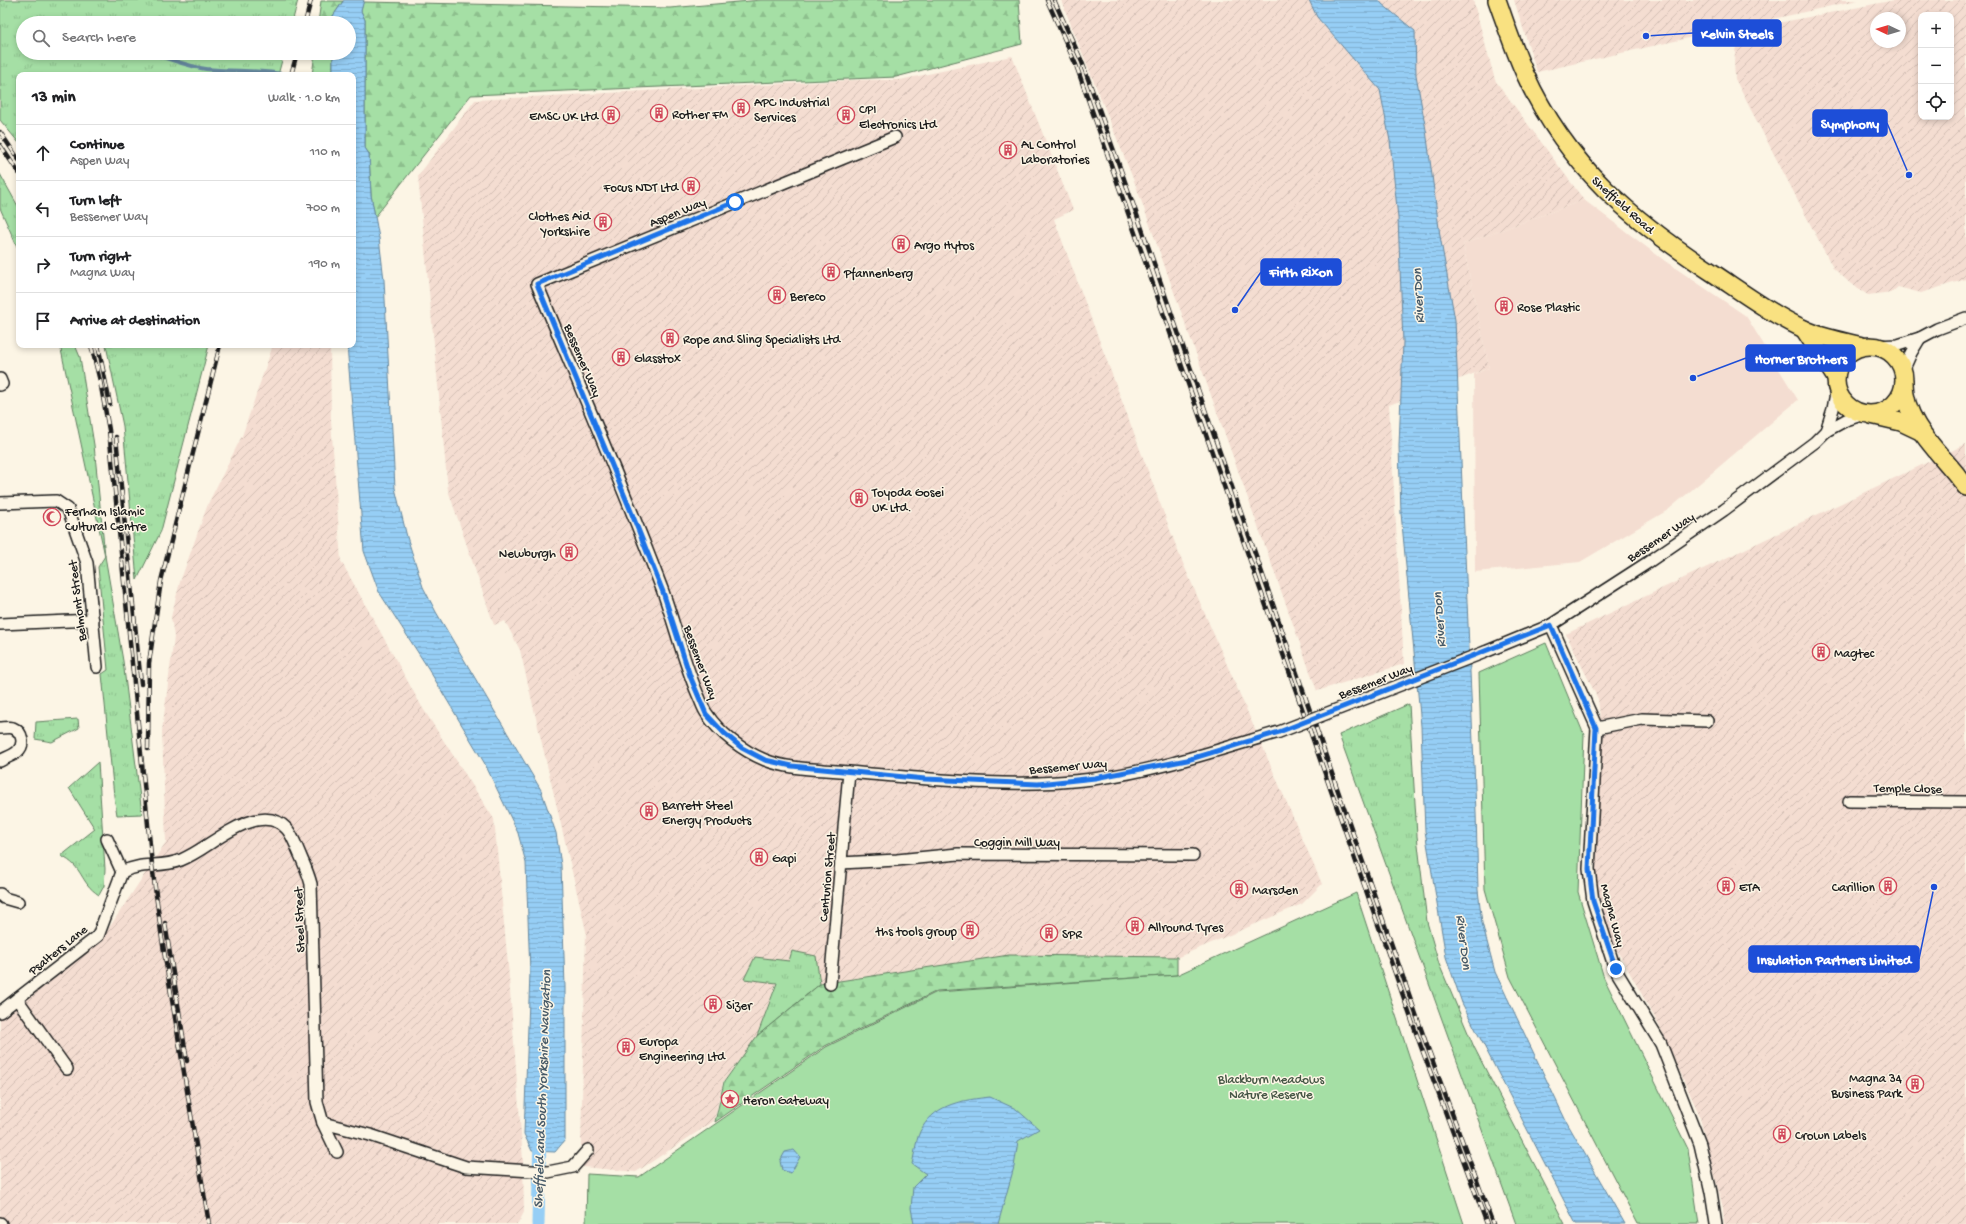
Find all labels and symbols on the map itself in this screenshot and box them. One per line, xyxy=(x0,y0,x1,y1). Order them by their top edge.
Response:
north arrow xyxy=(1870,12,1906,48)
callout: Kelvin Steels xyxy=(1693,20,1781,46)
text: Kelvin Steels xyxy=(1700,27,1774,44)
place label: APC Industrial Services xyxy=(754,96,830,126)
building icon: APC Industrial Services xyxy=(731,98,751,118)
building icon: Rother FM xyxy=(649,103,669,123)
place label: CPI Electronics Ltd xyxy=(859,103,938,133)
building icon: EMSC UK Ltd xyxy=(601,105,621,125)
building icon: CPI Electronics Ltd xyxy=(836,105,856,125)
place label: Rother FM xyxy=(672,108,729,123)
place label: EMSC UK Ltd xyxy=(529,110,599,125)
callout: Symphony xyxy=(1813,110,1887,136)
text: Symphony xyxy=(1821,117,1879,134)
place label: AL Control Laboratories xyxy=(1021,138,1091,168)
building icon: AL Control Laboratories xyxy=(998,140,1018,160)
street label: Sheffield Road xyxy=(1588,174,1658,239)
building icon: Focus NDT Ltd xyxy=(681,176,701,196)
place label: Focus NDT Ltd xyxy=(602,181,679,196)
route start xyxy=(726,193,744,211)
street label: Aspen Way xyxy=(648,195,709,231)
place label: Clothes Aid Yorkshire xyxy=(528,210,591,240)
building icon: Clothes Aid Yorkshire xyxy=(593,212,613,232)
building icon: Argo Hytos xyxy=(891,234,911,254)
place label: Argo Hytos xyxy=(914,239,975,254)
callout: Firth Rixon xyxy=(1261,259,1341,285)
building icon: Pfannenberg xyxy=(821,262,841,282)
text: Firth Rixon xyxy=(1268,265,1333,282)
place label: Pfannenberg xyxy=(843,267,913,282)
water label: River Don xyxy=(1410,268,1429,324)
building icon: Bereco xyxy=(767,285,787,305)
place label: Bereco xyxy=(789,290,826,305)
building icon: Rose Plastic xyxy=(1494,296,1514,316)
place label: Rose Plastic xyxy=(1517,301,1580,316)
street label: Bessemer Way xyxy=(559,321,604,400)
building icon: Rope and Sling Specialists Ltd xyxy=(660,328,680,348)
place label: Rope and Sling Specialists Ltd xyxy=(683,333,841,348)
callout: Horner Brothers xyxy=(1746,345,1855,371)
building icon: Glasstox xyxy=(611,347,631,367)
place label: Glasstox xyxy=(634,352,681,367)
text: Horner Brothers xyxy=(1755,352,1848,369)
place label: Toyoda Gosei UK Ltd. xyxy=(871,486,944,516)
building icon: Toyoda Gosei UK Ltd. xyxy=(849,488,869,508)
place label: Ferham Islamic Cultural Centre xyxy=(64,505,147,535)
mosque icon: Ferham Islamic Cultural Centre xyxy=(42,507,62,527)
street label: Bessemer Way xyxy=(1624,510,1698,567)
building icon: Newburgh xyxy=(559,542,579,562)
place label: Newburgh xyxy=(499,547,556,562)
street label: Belmont Street xyxy=(66,558,91,643)
water label: River Don xyxy=(1430,591,1451,648)
street label: Bessemer Way xyxy=(679,623,720,703)
building icon: Magtec xyxy=(1811,642,1831,662)
place label: Magtec xyxy=(1834,647,1875,662)
street label: Bessemer Way xyxy=(1336,661,1416,704)
street label: Bessemer Way xyxy=(1028,757,1108,778)
street label: Temple Close xyxy=(1873,781,1942,798)
place label: Barrett Steel Energy Products xyxy=(661,799,752,829)
building icon: Barrett Steel Energy Products xyxy=(639,801,659,821)
street label: Centurion Street xyxy=(817,830,840,922)
street label: Coggin Mill Way xyxy=(974,836,1061,851)
building icon: Gapi xyxy=(749,847,769,867)
place label: Gapi xyxy=(772,852,797,867)
building icon: ETA xyxy=(1716,876,1736,896)
building icon: Carillion xyxy=(1878,876,1898,896)
building icon: Marsden xyxy=(1229,879,1249,899)
place label: ETA xyxy=(1739,881,1761,896)
place label: Carillion xyxy=(1832,881,1876,896)
street label: Magna Way xyxy=(1596,882,1627,949)
place label: Marsden xyxy=(1252,884,1299,899)
street label: Steel Street xyxy=(292,885,309,953)
water label: River Don xyxy=(1451,914,1474,971)
building icon: Allround Tyres xyxy=(1125,916,1145,936)
building icon: ths tools group xyxy=(960,920,980,940)
place label: Allround Tyres xyxy=(1148,921,1224,936)
street label: Psalters Lane xyxy=(25,922,91,980)
building icon: SPR xyxy=(1039,923,1059,943)
place label: ths tools group xyxy=(875,925,958,940)
place label: SPR xyxy=(1062,928,1083,943)
callout: Insulation Partners Limited xyxy=(1749,946,1919,972)
text: Insulation Partners Limited xyxy=(1757,953,1913,970)
route end xyxy=(1607,960,1625,978)
water label: Sheffield and South Yorkshire Navigation xyxy=(531,969,556,1208)
building icon: Sizer xyxy=(703,994,723,1014)
place label: Sizer xyxy=(726,999,753,1014)
place label: Europa Engineering Ltd xyxy=(639,1035,726,1065)
building icon: Europa Engineering Ltd xyxy=(616,1037,636,1057)
place label: Magna 34 Business Park xyxy=(1830,1072,1903,1102)
park label: Blackburn Meadows Nature Reserve xyxy=(1217,1073,1325,1103)
building icon: Magna 34 Business Park xyxy=(1905,1074,1925,1094)
place icon: Heron Gateway xyxy=(720,1089,740,1109)
place label: Heron Gateway xyxy=(743,1094,829,1109)
building icon: Crown Labels xyxy=(1772,1124,1792,1144)
place label: Crown Labels xyxy=(1795,1129,1867,1144)

